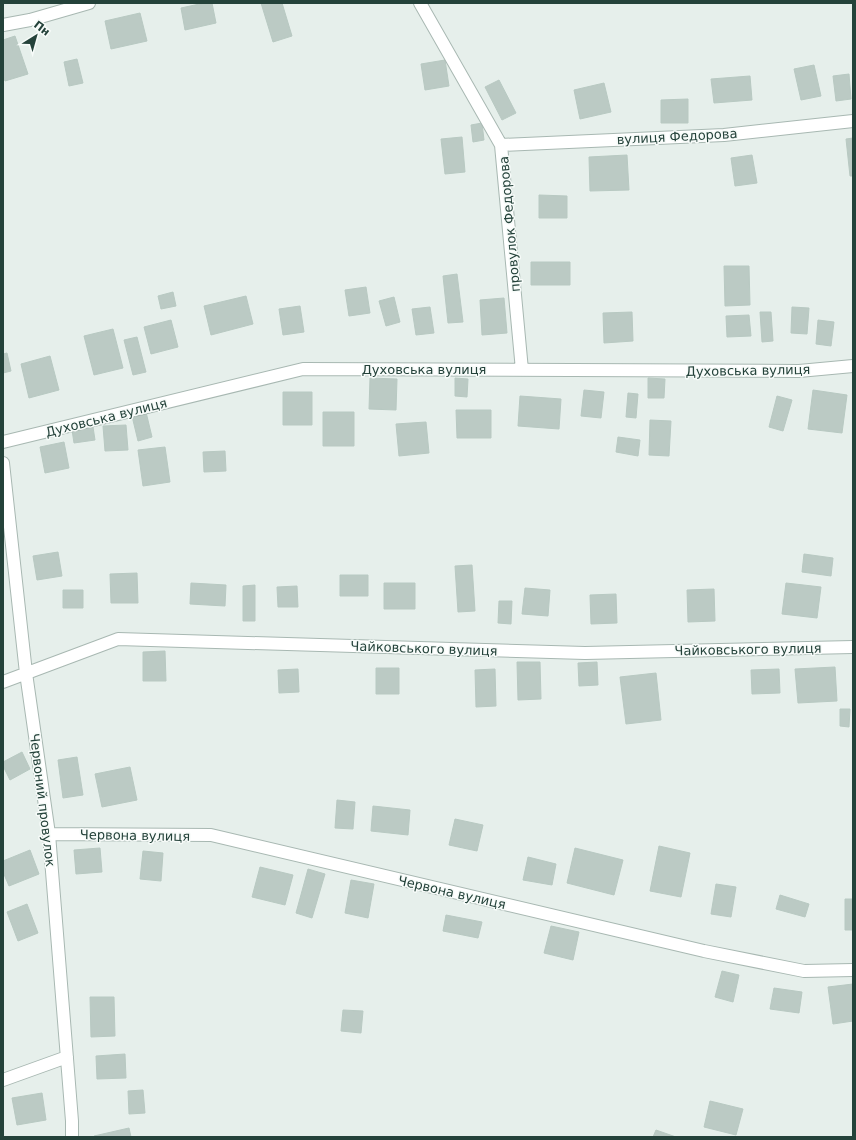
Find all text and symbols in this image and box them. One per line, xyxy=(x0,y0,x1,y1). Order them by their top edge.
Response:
north arrow xyxy=(16,16,56,56)
text: Пн xyxy=(31,18,52,39)
street label: вулиця Федорова xyxy=(616,126,738,147)
street label: провулок Федорова xyxy=(496,155,523,292)
street label: Духовська вулиця xyxy=(362,362,486,377)
street label: Духовська вулиця xyxy=(686,362,810,379)
street label: Духовська вулиця xyxy=(44,395,168,440)
street label: Чайковського вулиця xyxy=(350,638,498,659)
street label: Чайковського вулиця xyxy=(674,641,822,658)
street label: Червоний провулок xyxy=(27,732,58,868)
street label: Червона вулиця xyxy=(80,827,190,844)
street label: Червона вулиця xyxy=(397,873,507,912)

